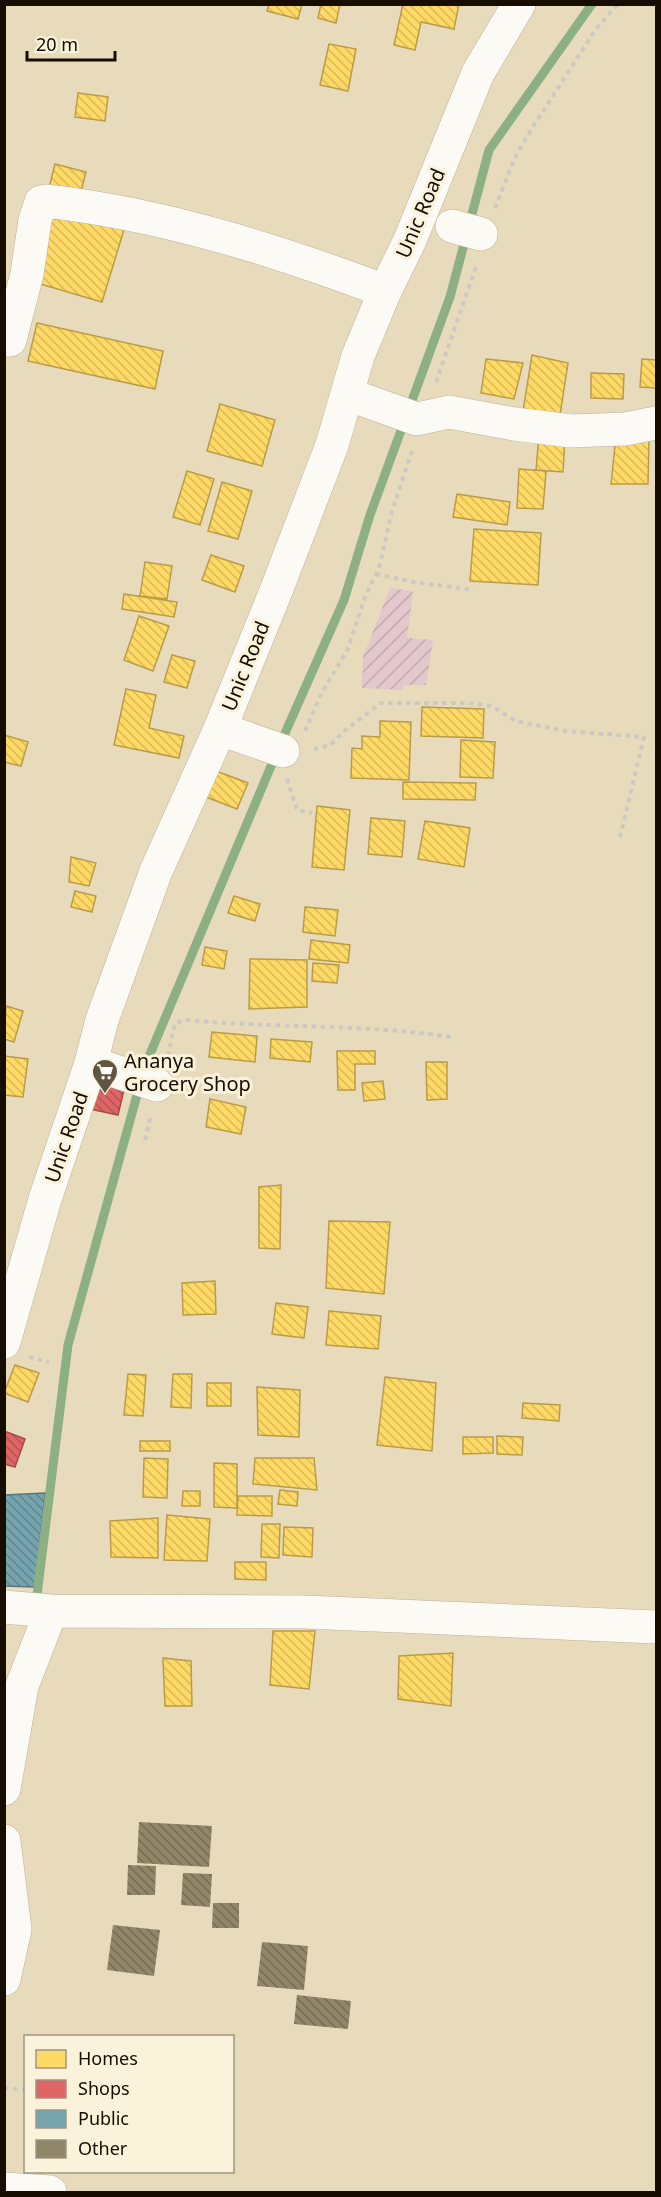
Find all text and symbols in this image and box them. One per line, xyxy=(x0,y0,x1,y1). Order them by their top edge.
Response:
scale bar xyxy=(27,24,116,62)
text: 20 m xyxy=(36,32,78,56)
street label: Unic Road xyxy=(389,164,451,262)
street label: Unic Road xyxy=(215,617,275,715)
place label: Ananya Grocery Shop xyxy=(124,1047,251,1097)
supermarket icon: Ananya Grocery Shop xyxy=(90,1057,120,1095)
street label: Unic Road xyxy=(38,1088,94,1186)
legend xyxy=(24,2035,234,2173)
text: Homes xyxy=(78,2046,138,2070)
text: Shops xyxy=(78,2076,130,2100)
text: Public xyxy=(78,2106,129,2130)
text: Other xyxy=(78,2136,128,2160)

